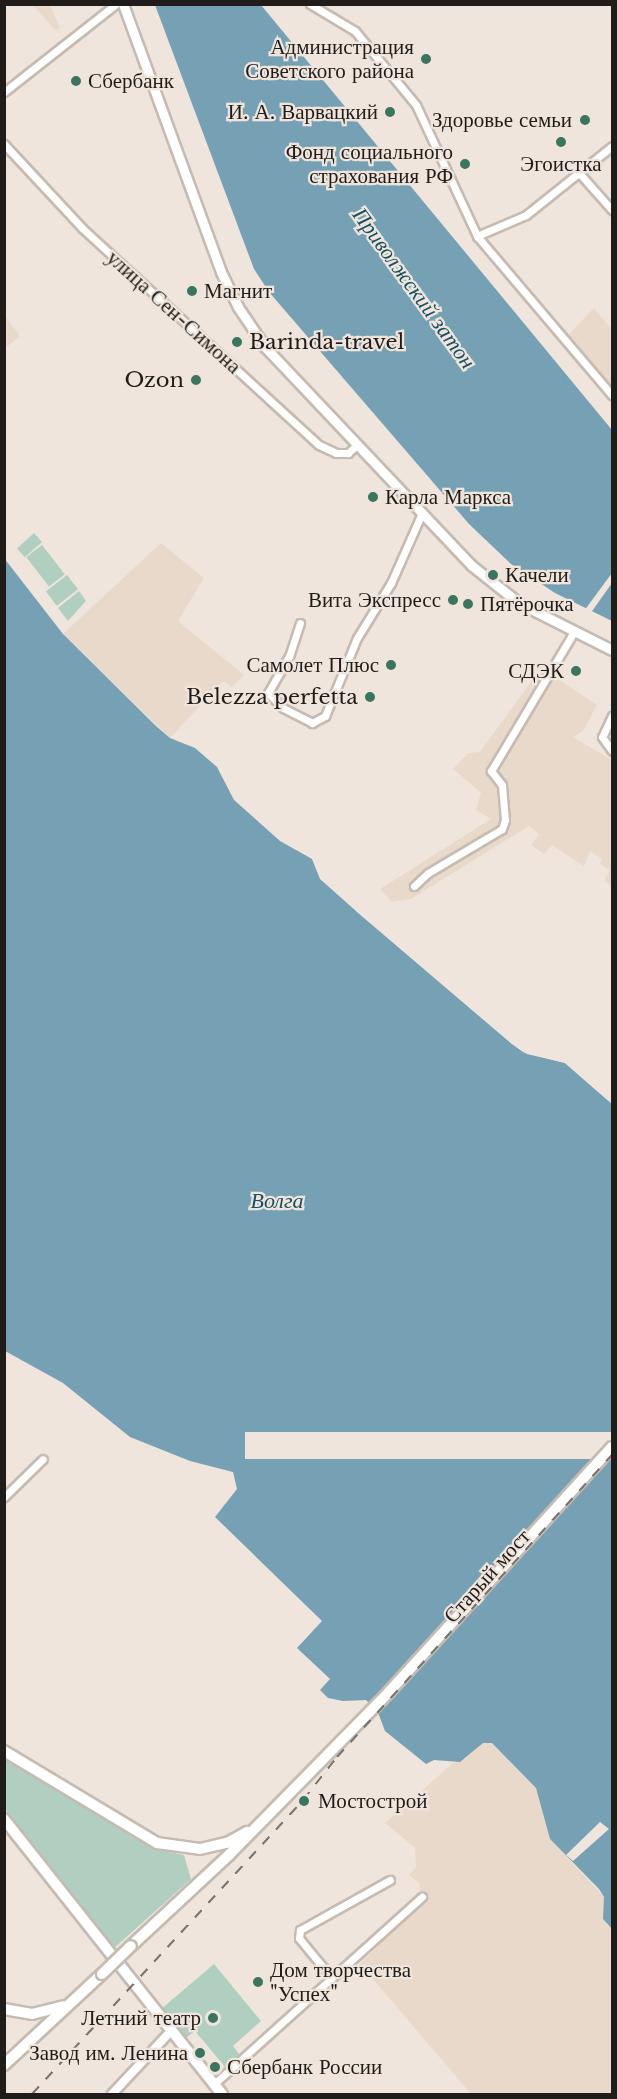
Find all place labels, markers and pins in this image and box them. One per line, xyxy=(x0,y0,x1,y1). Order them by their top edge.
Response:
place label: Администрация Советского района xyxy=(245,34,414,84)
marker: Администрация Советского района xyxy=(419,52,433,66)
place label: Сбербанк xyxy=(88,68,174,94)
marker: Сбербанк xyxy=(69,74,83,88)
place label: И. А. Варвацкий xyxy=(228,99,378,125)
marker: И. А. Варвацкий xyxy=(383,105,397,119)
place label: Здоровье семьи xyxy=(432,107,572,133)
marker: Здоровье семьи xyxy=(576,111,594,129)
marker: Эгоистка xyxy=(554,135,568,149)
place label: Фонд социального страхования РФ xyxy=(286,139,453,189)
place label: Эгоистка xyxy=(520,151,602,177)
marker: Фонд социального страхования РФ xyxy=(458,157,472,171)
place label: Магнит xyxy=(204,278,272,304)
marker: Магнит xyxy=(185,284,199,298)
place label: Barinda-travel xyxy=(249,329,404,355)
marker: Barinda-travel xyxy=(230,335,244,349)
place label: Ozon xyxy=(124,367,184,393)
marker: Ozon xyxy=(189,373,203,387)
place label: Карла Маркса xyxy=(385,484,511,510)
marker: Карла Маркса xyxy=(366,490,380,504)
place label: Качели xyxy=(505,562,569,588)
marker: Качели xyxy=(486,568,500,582)
place label: Вита Экспресс xyxy=(308,587,441,613)
place label: Пятёрочка xyxy=(480,591,574,617)
marker: Вита Экспресс xyxy=(446,593,460,607)
marker: Пятёрочка xyxy=(461,597,475,611)
place label: Самолет Плюс xyxy=(247,652,379,678)
marker: Самолет Плюс xyxy=(384,658,398,672)
place label: СДЭК xyxy=(508,658,564,684)
marker: СДЭК xyxy=(569,664,583,678)
place label: Belezza perfetta xyxy=(186,684,358,710)
marker: Belezza perfetta xyxy=(363,690,377,704)
place label: Мостострой xyxy=(318,1788,427,1814)
marker: Мостострой xyxy=(295,1792,313,1810)
place label: Дом творчества "Успех" xyxy=(270,1957,411,2007)
marker: Дом творчества "Успех" xyxy=(251,1975,265,1989)
place label: Летний театр xyxy=(81,2005,201,2031)
marker: Летний театр xyxy=(206,2011,220,2025)
place label: Завод им. Ленина xyxy=(29,2040,188,2066)
marker: Завод им. Ленина xyxy=(193,2046,207,2060)
place label: Сбербанк России xyxy=(227,2054,382,2080)
marker: Сбербанк России xyxy=(208,2060,222,2074)

